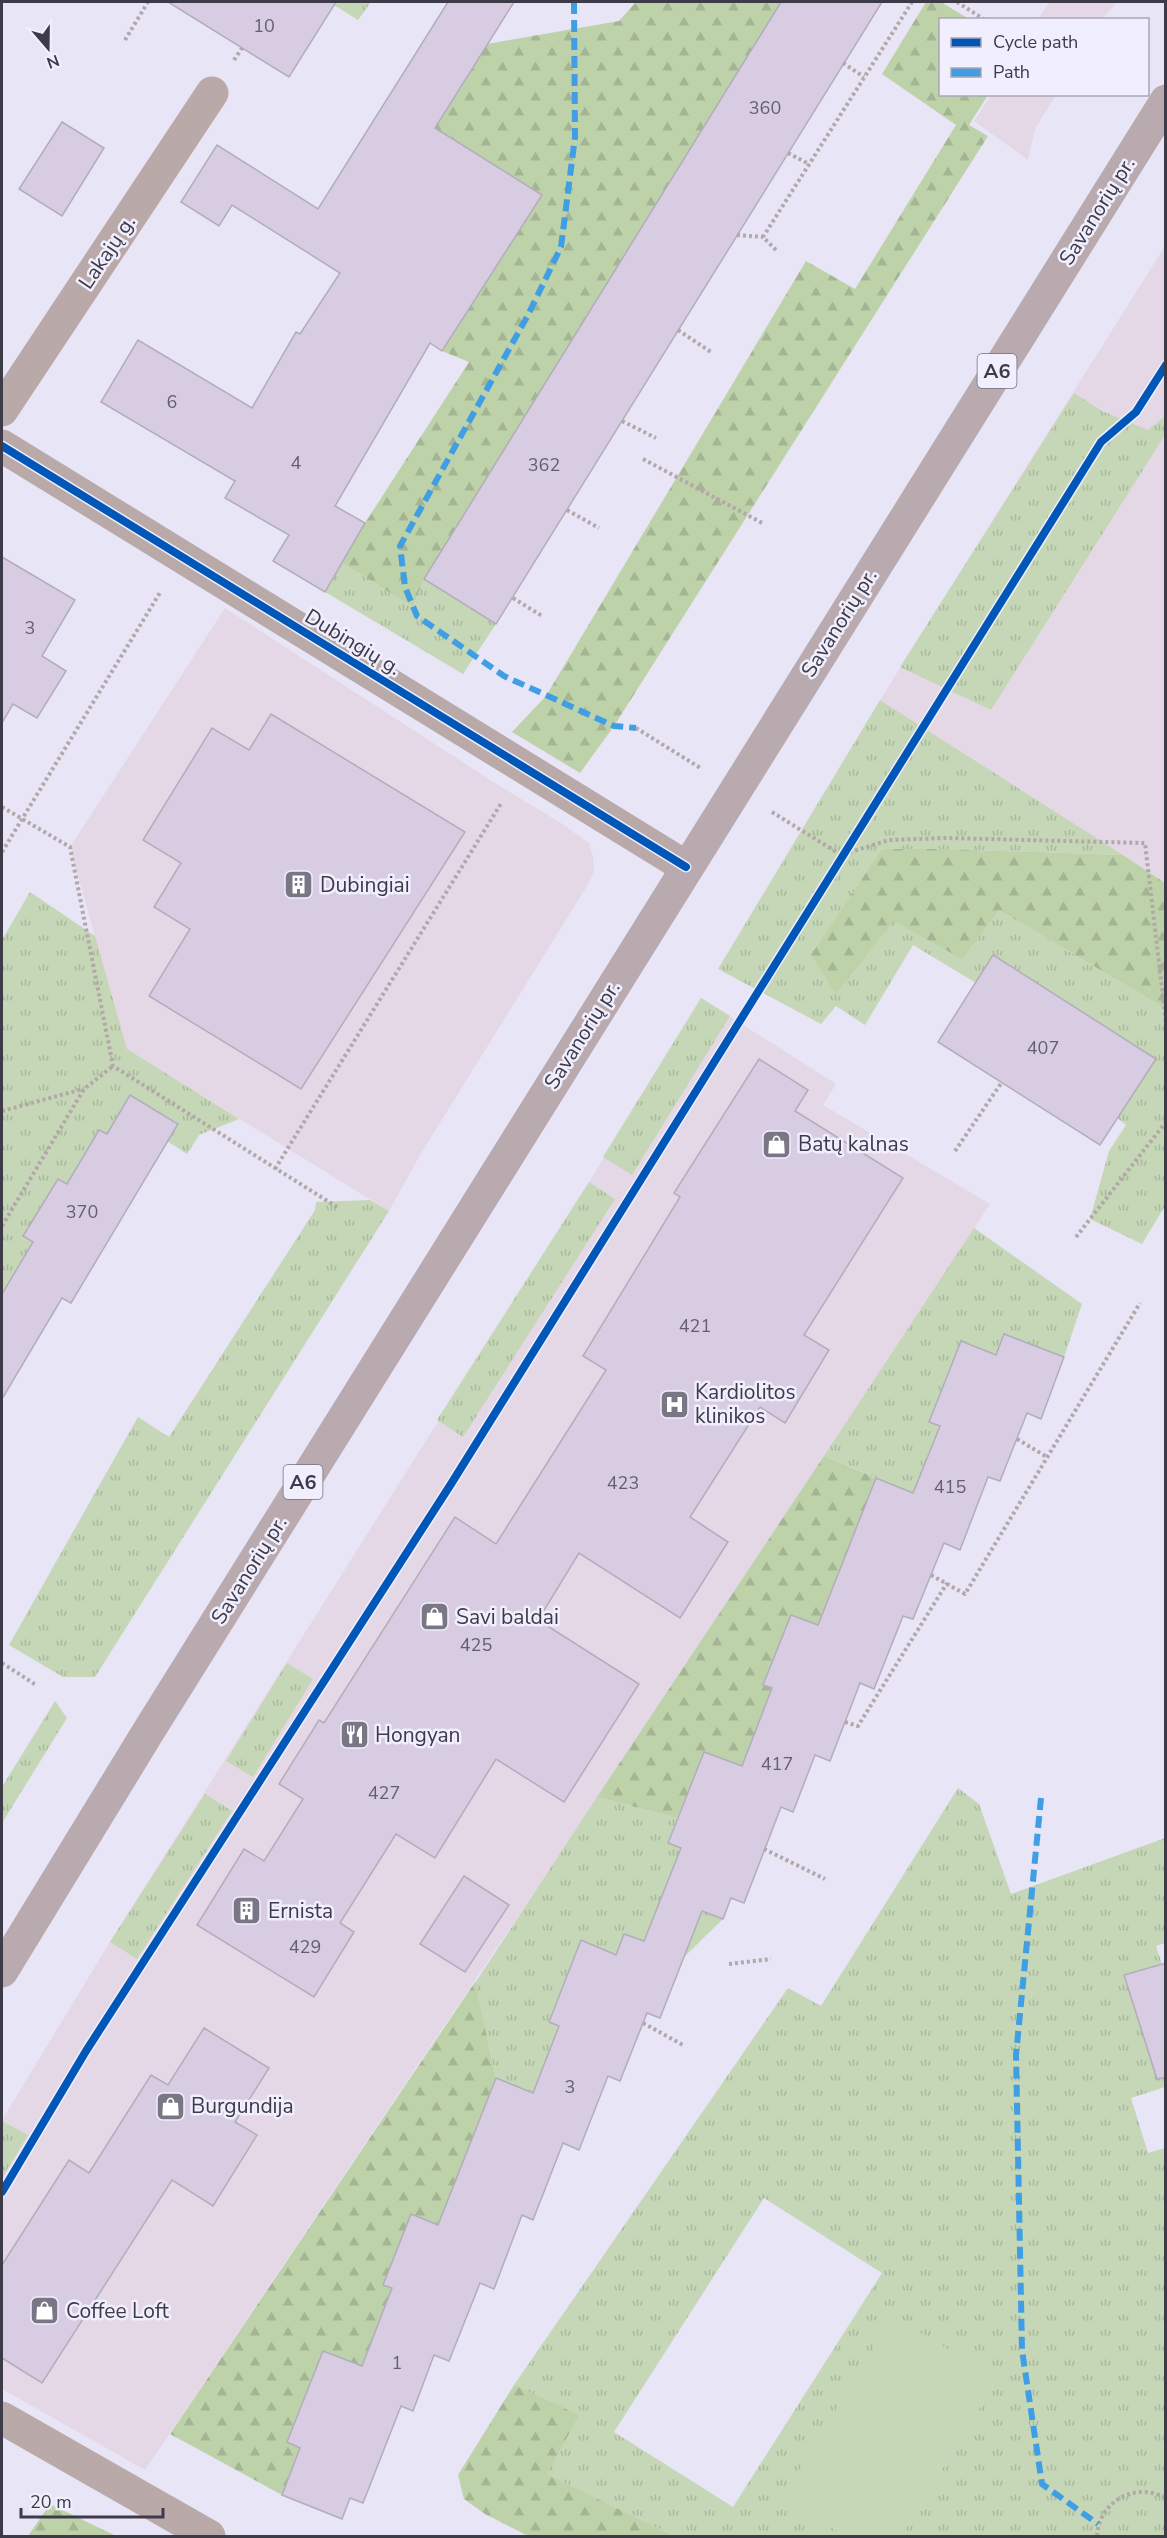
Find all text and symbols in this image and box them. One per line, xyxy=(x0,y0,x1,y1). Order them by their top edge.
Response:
house number: 10 xyxy=(253,14,275,38)
north arrow xyxy=(18,18,78,78)
legend xyxy=(939,18,1149,96)
text: Cycle path xyxy=(993,30,1078,54)
text: N xyxy=(43,49,62,74)
text: Path xyxy=(993,60,1030,84)
house number: 360 xyxy=(749,96,781,120)
street label: Savanorių pr. xyxy=(1053,151,1141,271)
street label: Lakajų g. xyxy=(72,210,142,294)
road number: A6 xyxy=(978,354,1016,388)
house number: 6 xyxy=(167,390,177,414)
house number: 4 xyxy=(291,451,302,475)
house number: 362 xyxy=(528,453,560,477)
street label: Savanorių pr. xyxy=(795,563,883,683)
street label: Dubingių g. xyxy=(300,602,406,682)
house number: 3 xyxy=(25,616,35,640)
building icon: Dubingiai xyxy=(283,869,315,901)
place label: Dubingiai xyxy=(320,871,410,899)
street label: Savanorių pr. xyxy=(538,975,626,1095)
house number: 407 xyxy=(1027,1036,1059,1060)
shop icon: Batų kalnas xyxy=(761,1128,793,1160)
place label: Batų kalnas xyxy=(798,1130,909,1158)
house number: 370 xyxy=(66,1200,98,1224)
house number: 421 xyxy=(679,1314,711,1338)
place label: Kardiolitos klinikos xyxy=(695,1378,796,1430)
hospital icon: Kardiolitos klinikos xyxy=(658,1388,690,1420)
road number: A6 xyxy=(284,1465,322,1499)
house number: 423 xyxy=(607,1471,639,1495)
house number: 415 xyxy=(934,1475,966,1499)
street label: Savanorių pr. xyxy=(205,1510,293,1630)
shop icon: Savi baldai xyxy=(419,1601,451,1633)
place label: Savi baldai xyxy=(456,1603,559,1631)
house number: 425 xyxy=(460,1633,492,1657)
restaurant icon: Hongyan xyxy=(338,1719,370,1751)
place label: Hongyan xyxy=(375,1721,461,1749)
house number: 417 xyxy=(761,1752,793,1776)
house number: 427 xyxy=(368,1781,400,1805)
building icon: Ernista xyxy=(231,1895,263,1927)
place label: Ernista xyxy=(268,1897,333,1925)
house number: 429 xyxy=(289,1935,321,1959)
house number: 3 xyxy=(565,2075,575,2099)
shop icon: Burgundija xyxy=(154,2090,186,2122)
place label: Burgundija xyxy=(191,2092,294,2120)
shop icon: Coffee Loft xyxy=(29,2295,61,2327)
place label: Coffee Loft xyxy=(66,2297,169,2325)
house number: 1 xyxy=(392,2351,402,2375)
scale bar xyxy=(21,2481,164,2519)
text: 20 m xyxy=(30,2490,72,2514)

